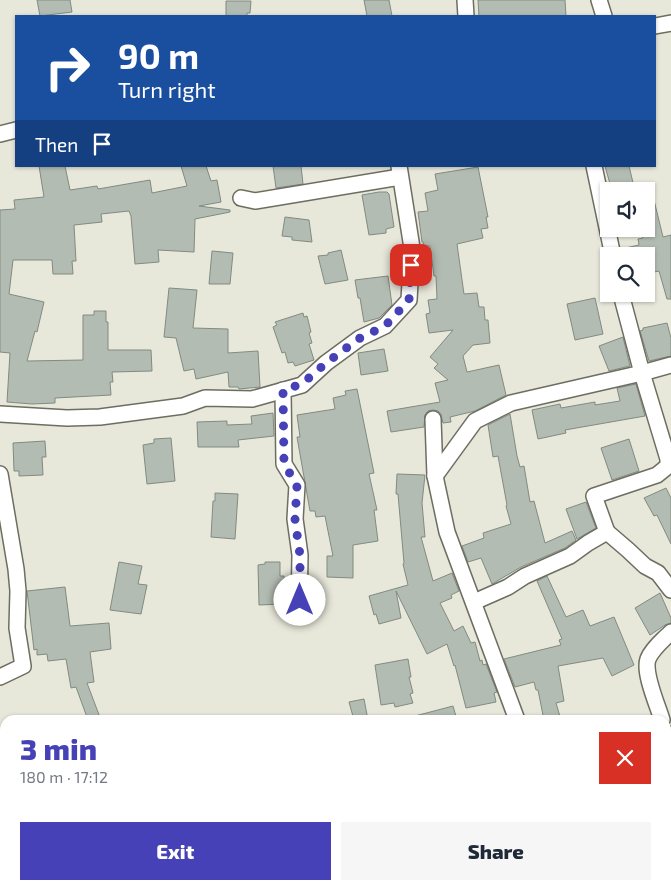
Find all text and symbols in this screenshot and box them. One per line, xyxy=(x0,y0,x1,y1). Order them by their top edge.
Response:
text: 90 m xyxy=(118,34,199,76)
icon: right xyxy=(35,35,100,100)
text: Turn right xyxy=(118,76,216,102)
icon: arrive xyxy=(88,130,116,158)
text: Then xyxy=(35,133,78,156)
map controls xyxy=(600,182,655,302)
button: sound xyxy=(600,182,655,237)
pin xyxy=(390,244,432,286)
button: search xyxy=(600,247,655,302)
icon: arrive xyxy=(397,251,425,279)
position arrow xyxy=(273,573,325,625)
text: 3 min xyxy=(20,730,97,766)
button: close xyxy=(599,732,651,784)
text: 180 m · 17:12 xyxy=(20,767,108,786)
button: Exit xyxy=(20,822,331,880)
button: Share xyxy=(341,822,651,880)

